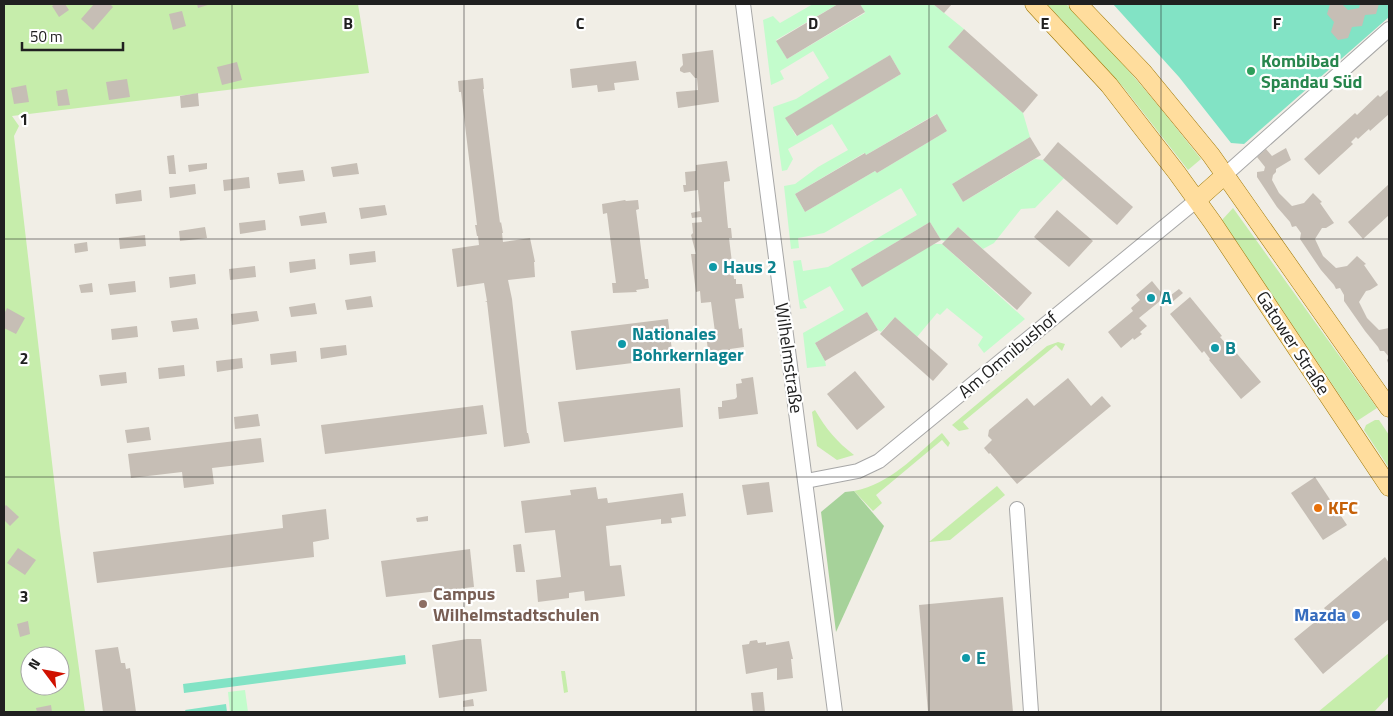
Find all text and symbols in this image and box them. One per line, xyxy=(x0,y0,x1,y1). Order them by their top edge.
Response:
text: B xyxy=(343,11,353,35)
text: C xyxy=(576,11,585,35)
text: D xyxy=(808,11,818,35)
text: E xyxy=(1041,11,1050,35)
text: F xyxy=(1273,11,1282,35)
scale bar xyxy=(22,20,124,52)
text: 50 m xyxy=(30,25,63,48)
place label: Kombibad Spandau Süd xyxy=(1261,47,1362,95)
marker: Kombibad Spandau Süd xyxy=(1245,65,1257,77)
text: 1 xyxy=(20,107,28,131)
place label: Haus 2 xyxy=(723,253,777,280)
marker: Haus 2 xyxy=(707,261,719,273)
place label: A xyxy=(1161,284,1172,311)
street label: Gatower Straße xyxy=(1250,285,1337,400)
marker: A xyxy=(1145,292,1157,304)
street label: Wilhelmstraße xyxy=(768,301,811,415)
street label: Am Omnibushof xyxy=(952,305,1063,404)
place label: Nationales Bohrkernlager xyxy=(632,320,744,368)
place label: B xyxy=(1225,334,1236,361)
marker: Nationales Bohrkernlager xyxy=(616,338,628,350)
marker: B xyxy=(1209,342,1221,354)
text: 2 xyxy=(20,346,28,370)
place label: KFC xyxy=(1328,494,1358,521)
marker: KFC xyxy=(1312,502,1324,514)
place label: Campus Wilhelmstadtschulen xyxy=(433,580,599,628)
text: 3 xyxy=(20,584,28,608)
marker: Campus Wilhelmstadtschulen xyxy=(417,598,429,610)
place label: Mazda xyxy=(1294,601,1346,628)
marker: Mazda xyxy=(1350,609,1362,621)
place label: E xyxy=(976,644,986,671)
north arrow xyxy=(20,646,70,696)
marker: E xyxy=(960,652,972,664)
text: N xyxy=(22,654,45,674)

